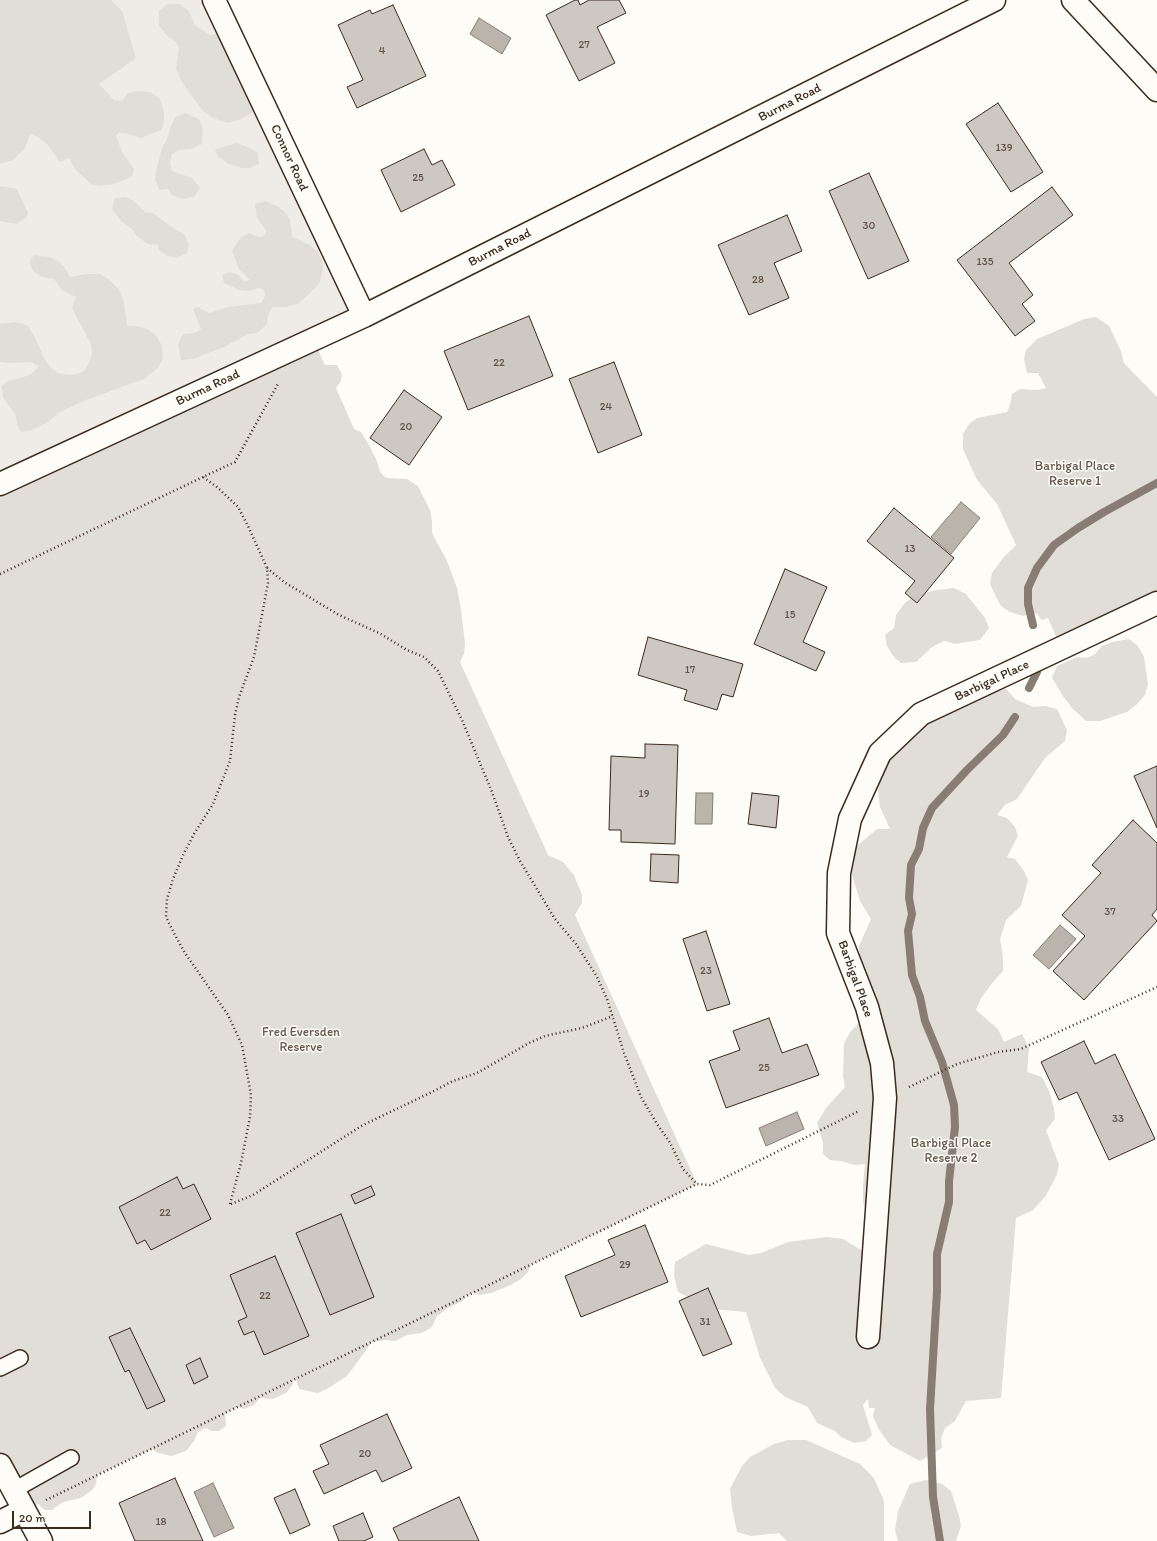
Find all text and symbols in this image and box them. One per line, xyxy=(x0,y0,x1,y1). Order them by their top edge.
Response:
house number: 27 xyxy=(578,38,590,52)
house number: 4 xyxy=(379,44,385,58)
street label: Burma Road xyxy=(756,80,824,126)
street label: Connor Road xyxy=(267,122,311,194)
house number: 139 xyxy=(996,141,1012,155)
house number: 25 xyxy=(412,171,424,185)
house number: 30 xyxy=(863,219,875,233)
street label: Burma Road xyxy=(466,225,534,271)
house number: 135 xyxy=(977,255,993,269)
house number: 28 xyxy=(752,273,764,287)
house number: 22 xyxy=(493,356,505,370)
street label: Burma Road xyxy=(174,366,242,410)
house number: 24 xyxy=(600,400,612,414)
house number: 20 xyxy=(400,420,412,434)
park label: Barbigal Place Reserve 1 xyxy=(1035,459,1115,490)
house number: 13 xyxy=(904,542,916,556)
house number: 15 xyxy=(785,608,795,622)
street label: Barbigal Place xyxy=(952,657,1032,705)
house number: 17 xyxy=(685,663,695,677)
house number: 19 xyxy=(639,787,649,801)
house number: 37 xyxy=(1104,905,1116,919)
street label: Barbigal Place xyxy=(834,939,876,1019)
house number: 23 xyxy=(700,964,712,978)
park label: Fred Eversden Reserve xyxy=(262,1025,340,1056)
house number: 25 xyxy=(758,1061,770,1075)
house number: 33 xyxy=(1112,1112,1124,1126)
park label: Barbigal Place Reserve 2 xyxy=(911,1136,991,1167)
house number: 22 xyxy=(159,1206,171,1220)
house number: 29 xyxy=(619,1258,631,1272)
house number: 22 xyxy=(259,1289,271,1303)
house number: 31 xyxy=(699,1315,711,1329)
house number: 20 xyxy=(359,1447,371,1461)
scale bar xyxy=(14,1503,93,1529)
text: 20 m xyxy=(19,1511,46,1525)
house number: 18 xyxy=(155,1515,167,1529)

